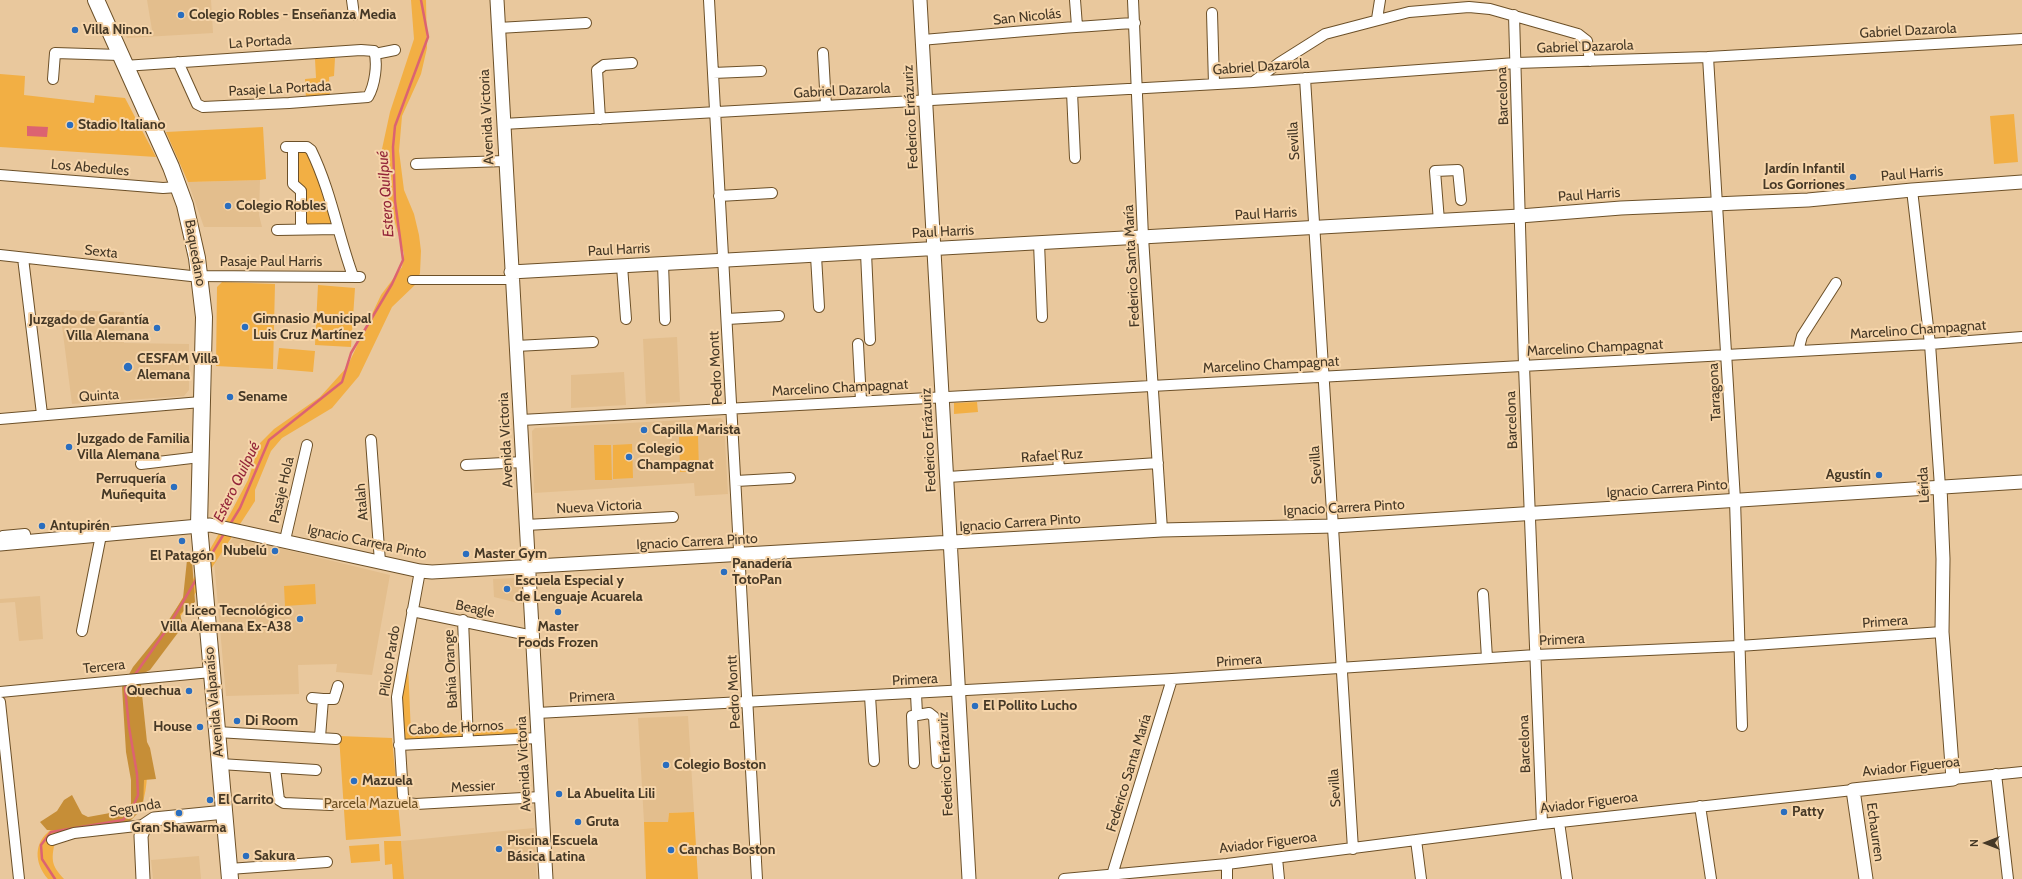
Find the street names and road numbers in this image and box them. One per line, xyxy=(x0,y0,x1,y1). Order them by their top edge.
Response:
street label: San Nicolás xyxy=(992,5,1062,29)
street label: Gabriel Dazarola xyxy=(1859,20,1957,42)
street label: La Portada xyxy=(228,31,292,53)
street label: Gabriel Dazarola xyxy=(1536,37,1634,57)
street label: Gabriel Dazarola xyxy=(1212,55,1310,79)
street label: Federico Errázuriz xyxy=(900,64,922,170)
street label: Barcelona xyxy=(1494,67,1512,125)
street label: Avenida Victoria xyxy=(476,69,498,165)
street label: Pasaje La Portada xyxy=(228,78,332,100)
street label: Gabriel Dazarola xyxy=(793,80,891,102)
street label: Sevilla xyxy=(1285,121,1303,161)
street label: Los Abedules xyxy=(50,156,130,180)
street label: Paul Harris xyxy=(1880,163,1944,185)
street label: Paul Harris xyxy=(1557,184,1621,206)
street label: Federico Santa María xyxy=(1120,204,1144,328)
street label: Paul Harris xyxy=(1234,204,1298,224)
street label: Baquedano xyxy=(181,218,209,288)
street label: Paul Harris xyxy=(911,222,975,242)
street label: Paul Harris xyxy=(587,240,651,260)
street label: Sexta xyxy=(84,242,118,262)
street label: Pasaje Paul Harris xyxy=(220,254,322,270)
street label: Marcelino Champagnat xyxy=(1849,317,1987,343)
street label: Pedro Montt xyxy=(706,331,726,405)
street label: Marcelino Champagnat xyxy=(1526,336,1664,360)
street label: Marcelino Champagnat xyxy=(1202,353,1340,377)
street label: Tarragona xyxy=(1705,363,1725,421)
street label: Marcelino Champagnat xyxy=(771,376,909,400)
street label: Quinta xyxy=(78,386,120,406)
street label: Federico Errázuriz xyxy=(918,387,940,493)
street label: Barcelona xyxy=(1503,391,1521,449)
street label: Avenida Victoria xyxy=(495,392,517,488)
street label: Rafael Ruz xyxy=(1020,445,1084,467)
street label: Sevilla xyxy=(1306,445,1326,485)
street label: Pasaje Hola xyxy=(266,455,298,525)
street label: Lérida xyxy=(1915,467,1933,503)
street label: Ignacio Carrera Pinto xyxy=(1606,476,1728,502)
street label: Atalah xyxy=(352,483,372,521)
street label: Nueva Victoria xyxy=(556,496,642,518)
street label: Ignacio Carrera Pinto xyxy=(1283,496,1405,520)
street label: Ignacio Carrera Pinto xyxy=(959,510,1081,536)
street label: Ignacio Carrera Pinto xyxy=(306,521,428,563)
street label: Ignacio Carrera Pinto xyxy=(636,530,758,554)
street label: Beagle xyxy=(454,597,496,621)
street label: Primera xyxy=(1862,612,1908,632)
street label: Piloto Pardo xyxy=(376,624,404,698)
street label: Bahía Orange xyxy=(441,629,461,709)
street label: Primera xyxy=(1539,630,1585,650)
street label: Avenida Valparaíso xyxy=(201,646,227,758)
street label: Primera xyxy=(1216,651,1262,671)
street label: Pedro Montt xyxy=(724,655,744,729)
street label: Tercera xyxy=(82,656,126,678)
street label: Primera xyxy=(892,670,938,690)
street label: Primera xyxy=(569,687,615,707)
street label: Federico Errázuriz xyxy=(935,711,957,817)
street label: Federico Santa María xyxy=(1103,712,1155,834)
street label: Barcelona xyxy=(1516,715,1534,773)
street label: Avenida Victoria xyxy=(513,716,535,812)
street label: Cabo de Hornos xyxy=(408,717,504,739)
street label: Aviador Figueroa xyxy=(1861,754,1961,780)
street label: Sevilla xyxy=(1325,768,1345,808)
street label: Messier xyxy=(450,777,496,797)
street label: Aviador Figueroa xyxy=(1539,789,1639,817)
street label: Segunda xyxy=(108,795,162,821)
street label: Echaurren xyxy=(1863,802,1887,862)
street label: Aviador Figueroa xyxy=(1218,829,1318,857)

